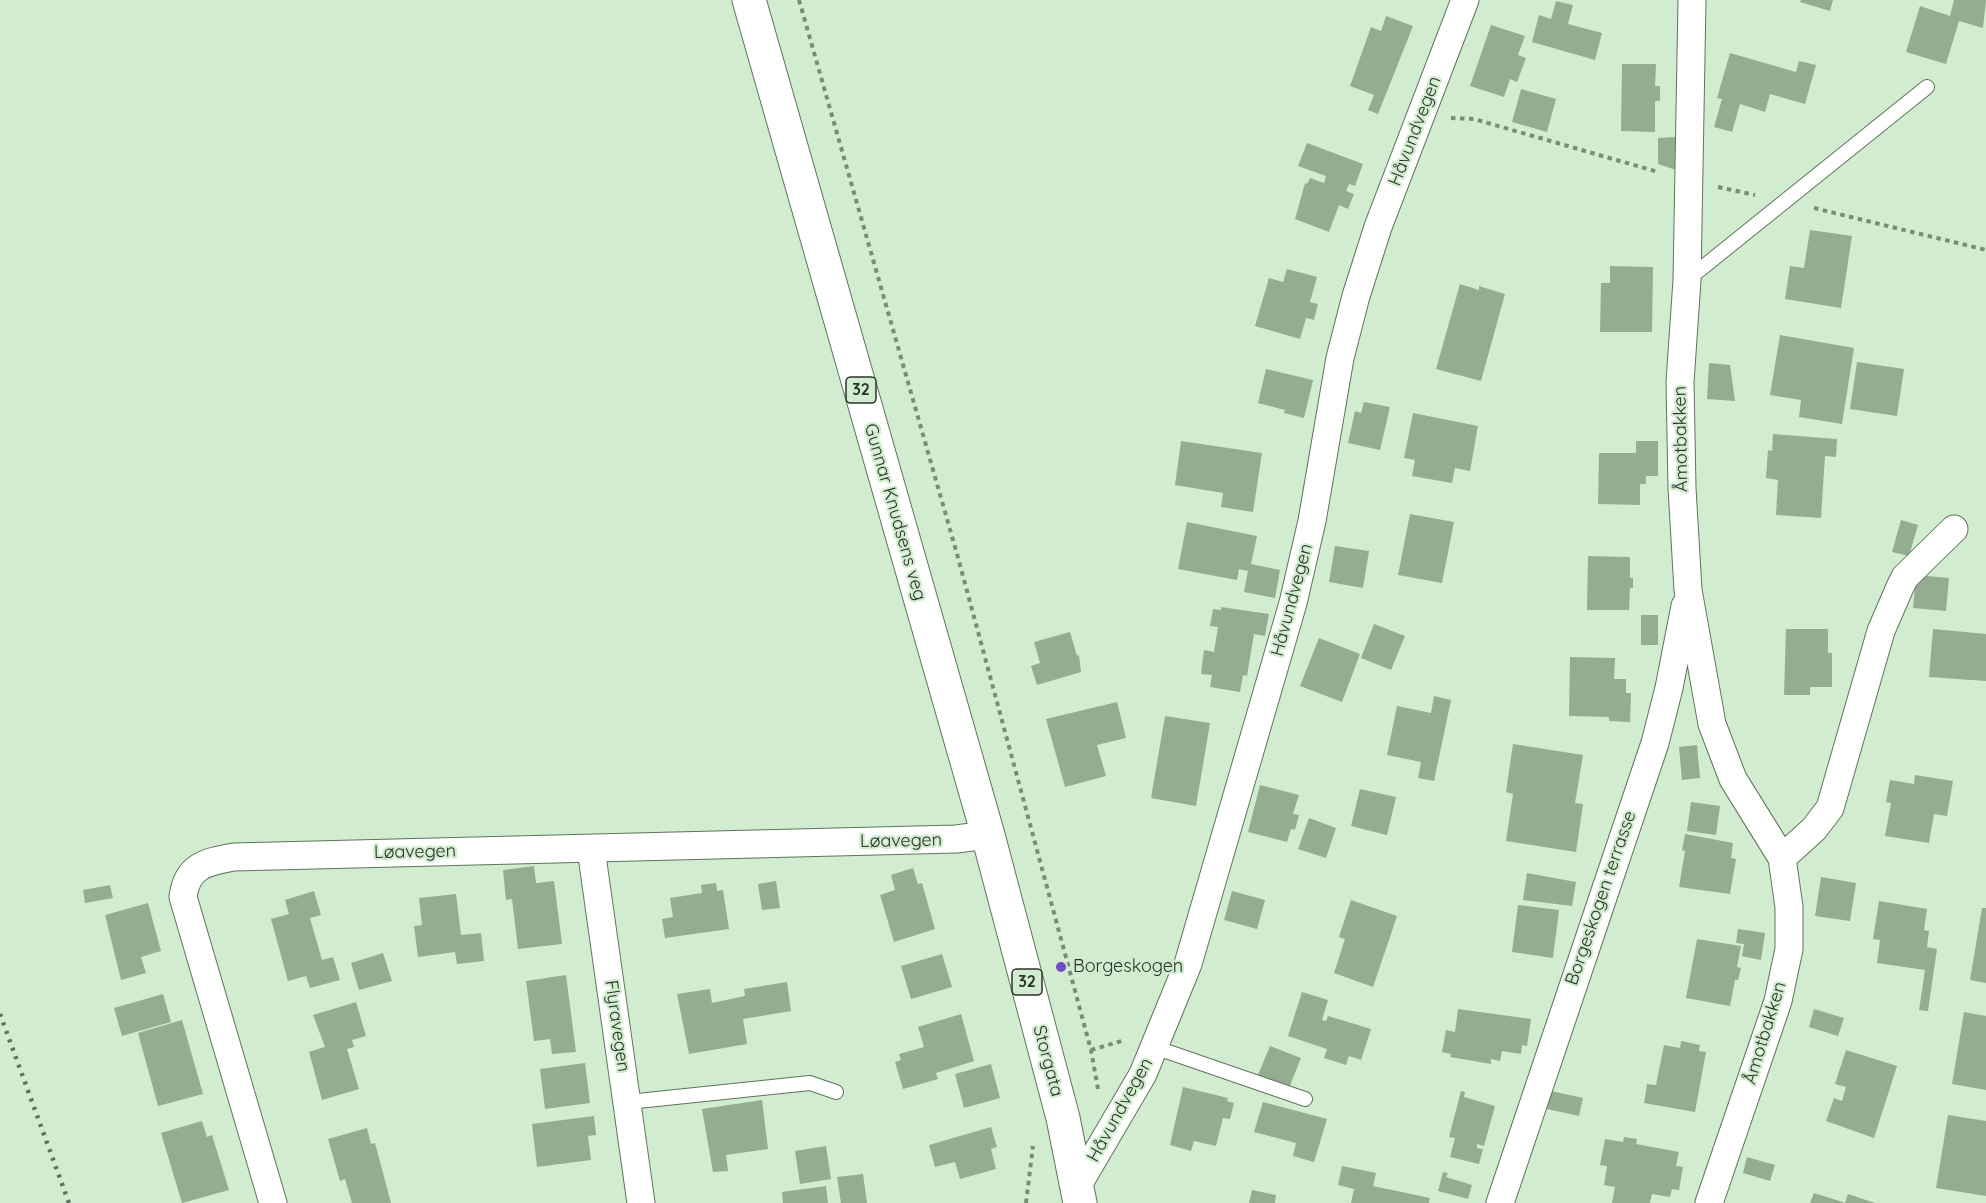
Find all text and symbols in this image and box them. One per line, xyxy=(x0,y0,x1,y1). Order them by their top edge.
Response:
street label: Håvundvegen xyxy=(1384,73,1446,189)
road number: 32 xyxy=(846,377,876,403)
street label: Åmotbakken xyxy=(1669,386,1693,492)
street label: Gunnar Knudsens veg xyxy=(859,421,931,603)
street label: Håvundvegen xyxy=(1267,541,1317,659)
street label: Borgeskogen terrasse xyxy=(1561,808,1641,988)
street label: Løavegen xyxy=(860,829,942,853)
street label: Løavegen xyxy=(374,840,456,864)
place label: Borgeskogen xyxy=(1073,956,1183,978)
marker: Borgeskogen xyxy=(1054,960,1068,974)
road number: 32 xyxy=(1012,969,1042,995)
street label: Flyravegen xyxy=(600,979,634,1073)
street label: Åmotbakken xyxy=(1739,979,1791,1087)
street label: Storgata xyxy=(1028,1023,1068,1099)
street label: Håvundvegen xyxy=(1083,1054,1157,1166)

